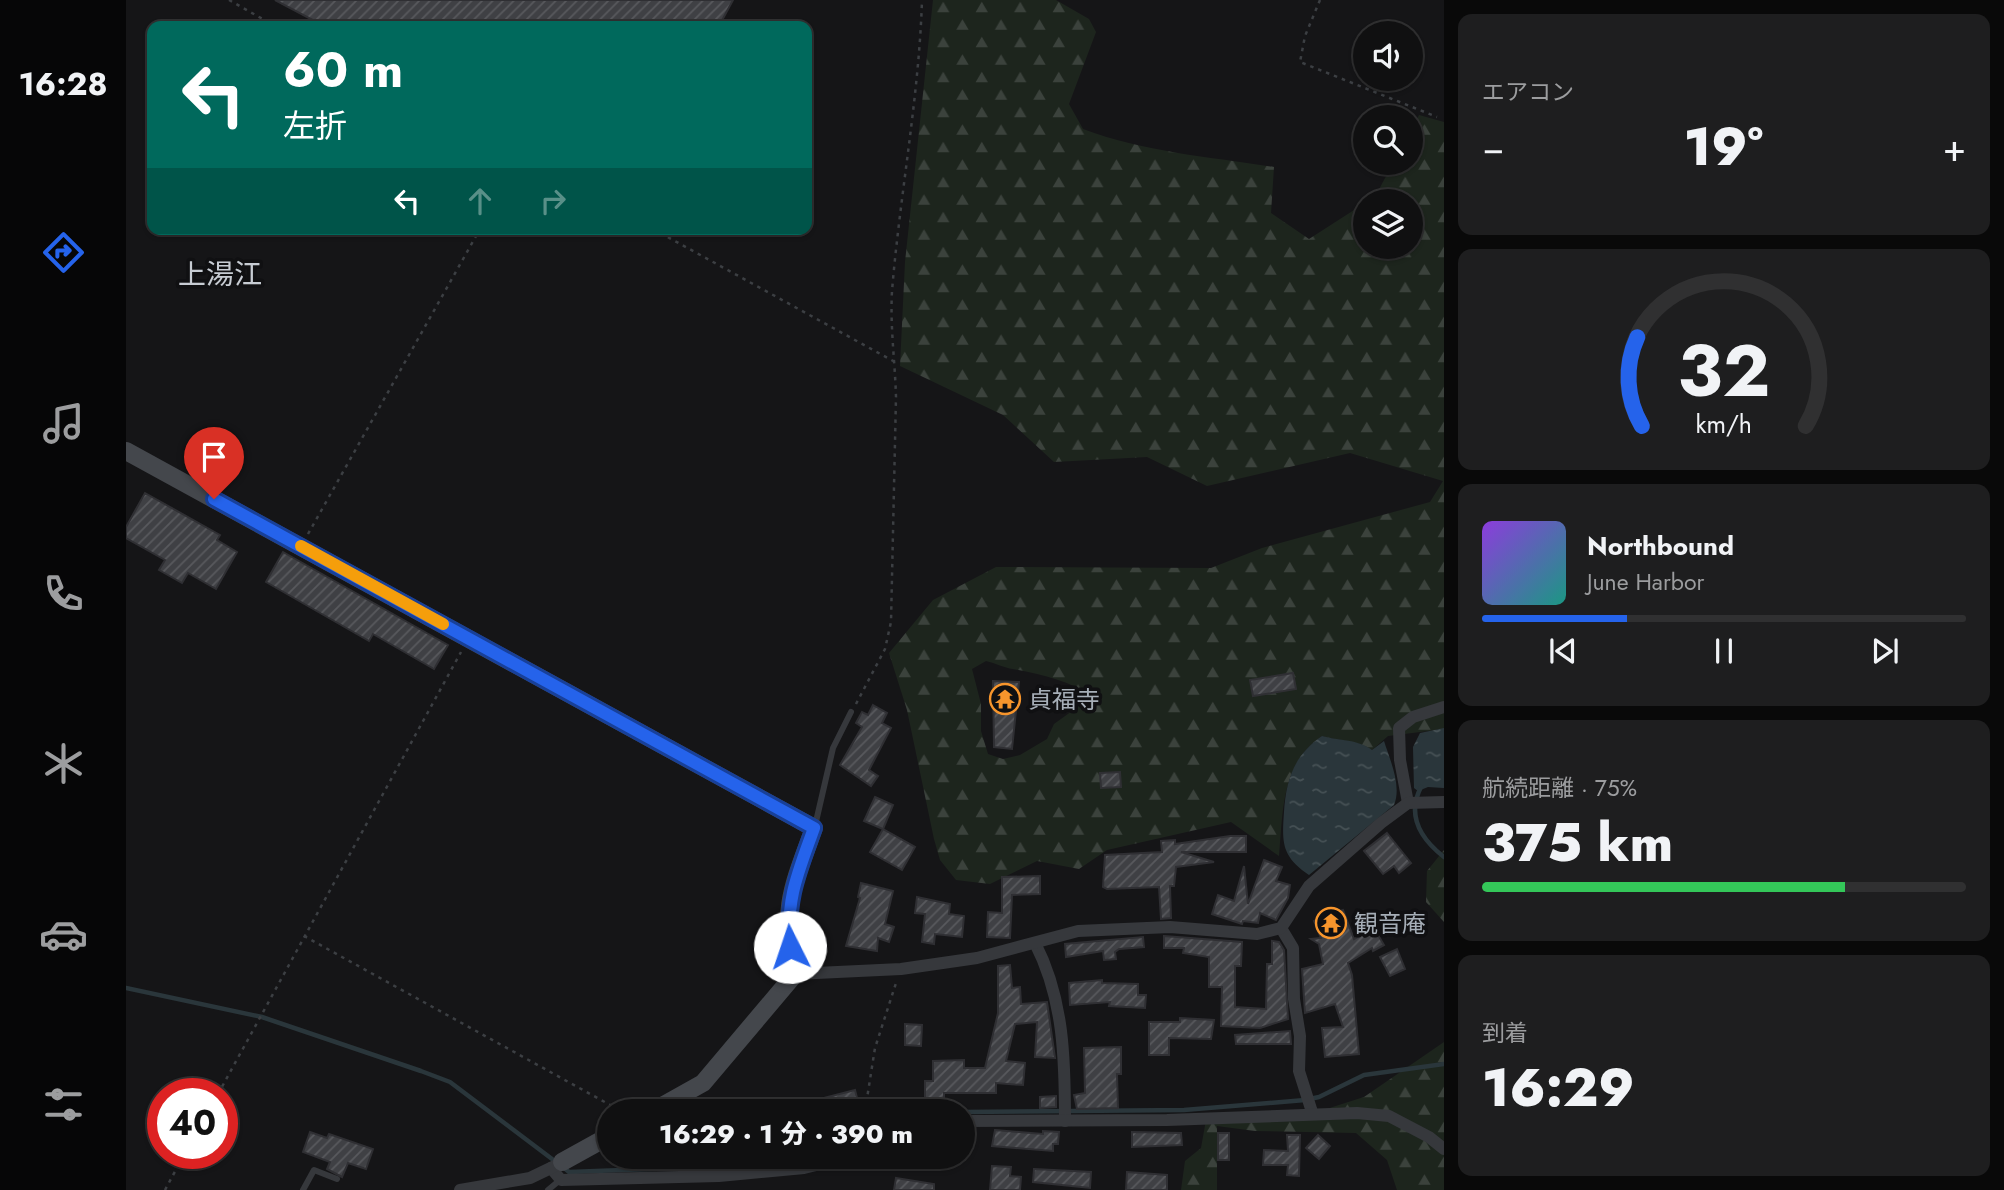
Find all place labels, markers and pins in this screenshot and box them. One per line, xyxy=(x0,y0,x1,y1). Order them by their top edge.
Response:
pin xyxy=(184,427,244,499)
temple icon: 貞福寺 xyxy=(988,682,1022,716)
place label: 貞福寺 xyxy=(1028,682,1100,717)
temple icon: 観音庵 xyxy=(1314,906,1348,940)
place label: 観音庵 xyxy=(1354,906,1426,941)

